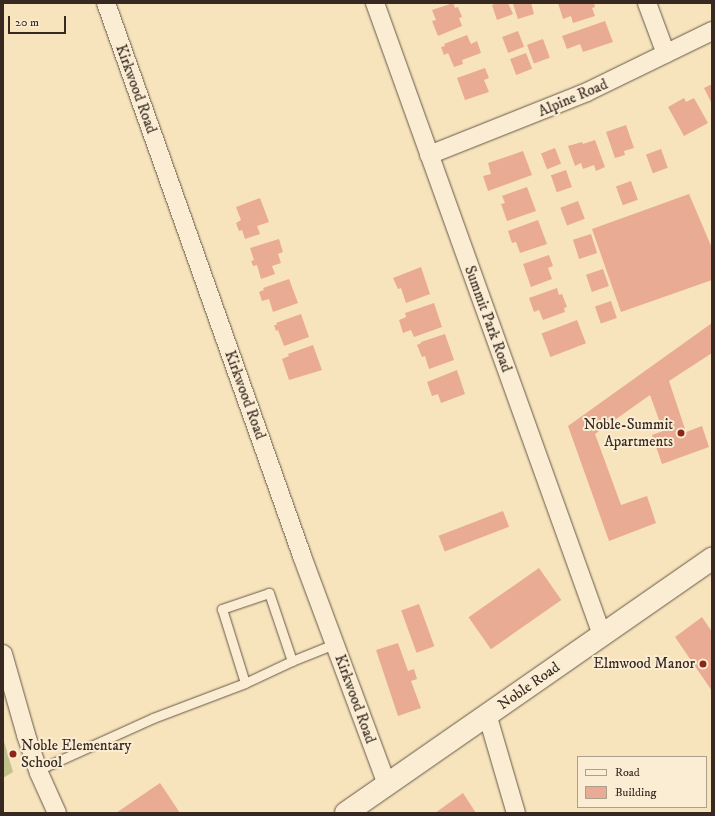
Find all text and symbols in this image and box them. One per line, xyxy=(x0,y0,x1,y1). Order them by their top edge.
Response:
scale bar xyxy=(10,8,68,34)
text: 20 m xyxy=(15,15,39,30)
street label: Kirkwood Road xyxy=(112,42,160,136)
street label: Alpine Road xyxy=(536,75,610,121)
street label: Summit Park Road xyxy=(460,263,516,375)
street label: Kirkwood Road xyxy=(221,348,269,442)
place label: Noble-Summit Apartments xyxy=(584,415,673,450)
marker: Noble-Summit Apartments xyxy=(676,428,686,438)
street label: Kirkwood Road xyxy=(331,652,379,746)
place label: Elmwood Manor xyxy=(593,655,695,673)
street label: Noble Road xyxy=(495,658,563,714)
marker: Elmwood Manor xyxy=(698,659,708,669)
place label: Noble Elementary School xyxy=(21,736,131,771)
marker: Noble Elementary School xyxy=(8,749,18,759)
legend xyxy=(577,756,707,808)
text: Road xyxy=(615,765,640,780)
text: Building xyxy=(615,785,656,800)

